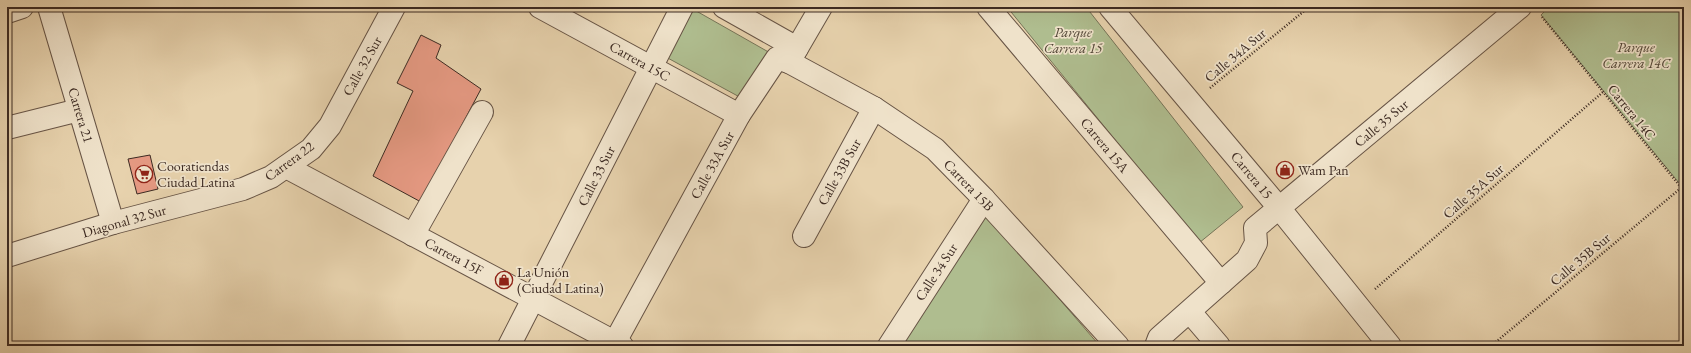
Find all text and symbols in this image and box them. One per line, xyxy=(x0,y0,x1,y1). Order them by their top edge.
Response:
park label: Parque Carrera 15 xyxy=(1044,23,1104,57)
street label: Calle 34A Sur xyxy=(1200,24,1270,86)
street label: Calle 32 Sur xyxy=(338,33,386,99)
street label: Carrera 15C xyxy=(606,37,674,85)
park label: Parque Carrera 14C xyxy=(1602,38,1671,72)
street label: Carrera 14C xyxy=(1604,80,1660,144)
street label: Carrera 21 xyxy=(64,85,98,145)
street label: Calle 35 Sur xyxy=(1350,95,1412,151)
street label: Carrera 15A xyxy=(1077,114,1133,177)
street label: Calle 33A Sur xyxy=(686,128,738,202)
street label: Calle 33B Sur xyxy=(813,135,865,209)
street label: Carrera 22 xyxy=(261,137,318,185)
street label: Calle 33 Sur xyxy=(573,143,619,209)
street label: Carrera 15 xyxy=(1227,147,1277,203)
street label: Carrera 15B xyxy=(940,155,998,215)
place label: Cooratiendas Ciudad Latina xyxy=(157,157,235,191)
street label: Calle 35A Sur xyxy=(1439,159,1507,222)
shop icon: Wam Pan xyxy=(1275,160,1295,180)
place label: Wam Pan xyxy=(1298,161,1349,179)
supermarket icon: Cooratiendas Ciudad Latina xyxy=(134,164,154,184)
street label: Diagonal 32 Sur xyxy=(80,200,168,242)
street label: Calle 35B Sur xyxy=(1546,228,1614,290)
street label: Carrera 15F xyxy=(422,233,486,279)
street label: Calle 34 Sur xyxy=(911,239,962,304)
place label: La Unión (Ciudad Latina) xyxy=(517,263,604,297)
shop icon: La Unión (Ciudad Latina) xyxy=(494,270,514,290)

